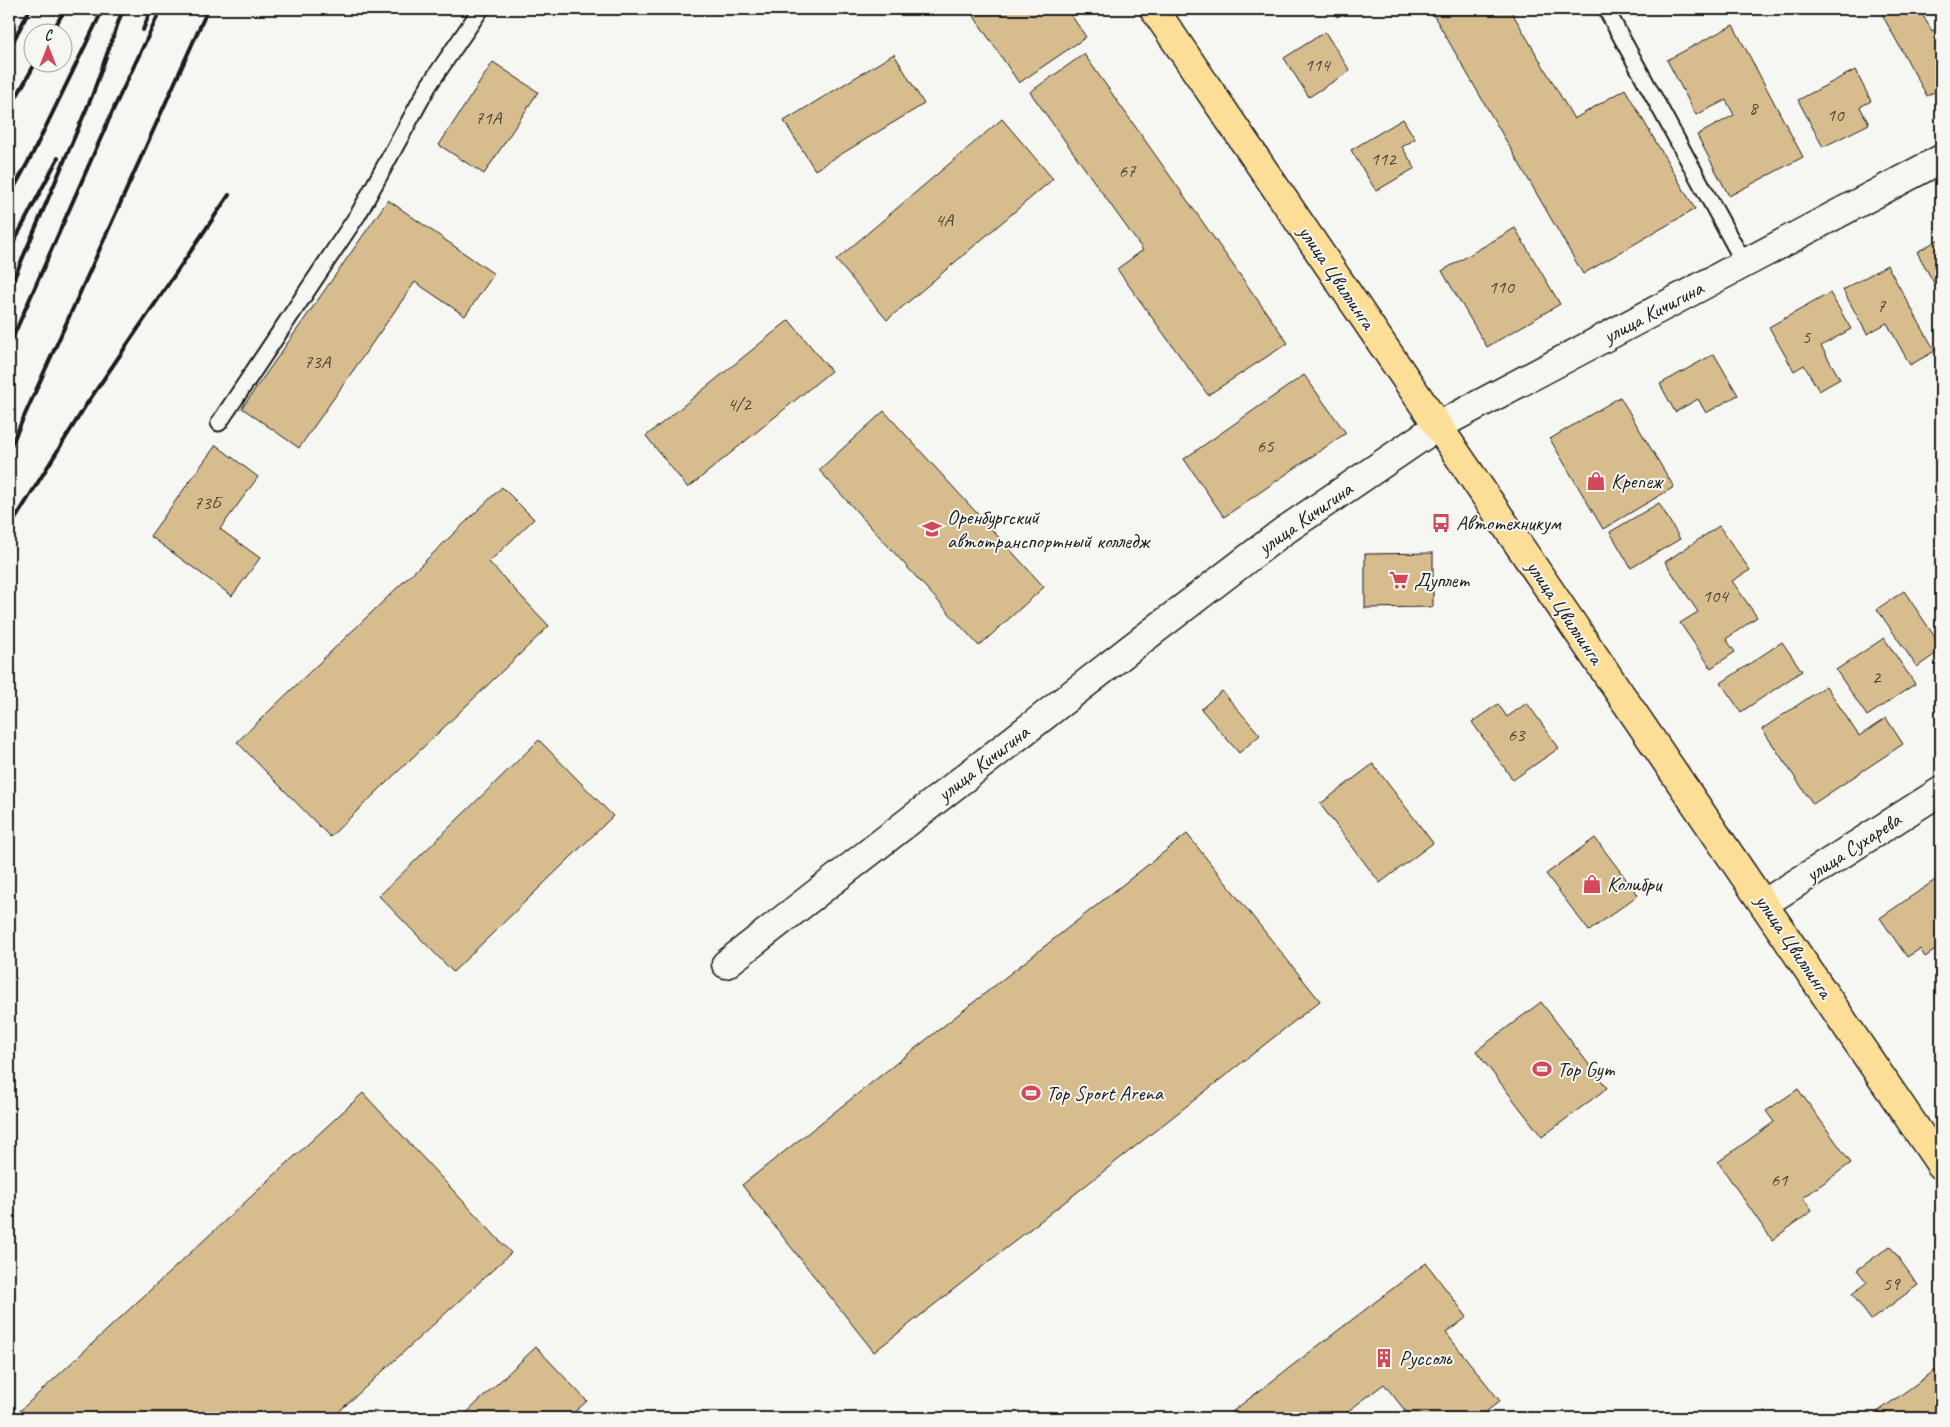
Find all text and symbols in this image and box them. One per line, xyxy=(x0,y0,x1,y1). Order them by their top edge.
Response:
north arrow xyxy=(22,22,72,72)
text: С xyxy=(45,27,54,44)
house number: 114 xyxy=(1304,53,1332,77)
house number: 8 xyxy=(1749,96,1760,120)
house number: 10 xyxy=(1826,103,1845,127)
house number: 71А xyxy=(475,106,503,130)
house number: 112 xyxy=(1370,147,1397,171)
house number: 67 xyxy=(1118,159,1137,183)
house number: 4А xyxy=(935,208,955,232)
street label: улица Цвиллинга xyxy=(1292,218,1383,336)
street label: улица Кичигина xyxy=(1597,274,1709,350)
house number: 110 xyxy=(1488,275,1515,299)
house number: 7 xyxy=(1877,294,1887,318)
house number: 5 xyxy=(1802,325,1812,349)
house number: 73А xyxy=(304,350,332,374)
house number: 4/2 xyxy=(727,392,752,416)
house number: 65 xyxy=(1256,434,1275,458)
place label: Крепеж xyxy=(1611,468,1664,494)
shop icon: Крепеж xyxy=(1585,470,1607,492)
street label: улица Кичигина xyxy=(1251,475,1359,561)
house number: 73Б xyxy=(194,491,224,515)
place label: Оренбургский автотранспортный колледж xyxy=(947,504,1151,554)
place label: Автотехникум xyxy=(1456,510,1562,536)
bus stop icon: Автотехникум xyxy=(1430,512,1452,534)
school or university icon: Оренбургский автотранспортный колледж xyxy=(921,518,943,540)
street label: улица Цвиллинга xyxy=(1520,553,1611,671)
place label: Дуплет xyxy=(1414,567,1470,593)
supermarket icon: Дуплет xyxy=(1388,569,1410,591)
house number: 104 xyxy=(1702,584,1730,608)
house number: 2 xyxy=(1872,665,1882,689)
street label: улица Кичигина xyxy=(930,718,1036,808)
house number: 63 xyxy=(1507,723,1526,747)
street label: улица Сухарева xyxy=(1799,806,1907,888)
place label: Колибри xyxy=(1607,871,1664,897)
shop icon: Колибри xyxy=(1581,873,1603,895)
street label: улица Цвиллинга xyxy=(1749,887,1840,1005)
place label: Top Gym xyxy=(1557,1056,1616,1082)
sports icon: Top Gym xyxy=(1531,1058,1553,1080)
place label: Top Sport Arena xyxy=(1046,1080,1165,1106)
sports icon: Top Sport Arena xyxy=(1020,1082,1042,1104)
house number: 61 xyxy=(1770,1168,1789,1192)
house number: 59 xyxy=(1882,1272,1901,1296)
place label: Руссоль xyxy=(1399,1345,1453,1371)
building icon: Руссоль xyxy=(1373,1347,1395,1369)

